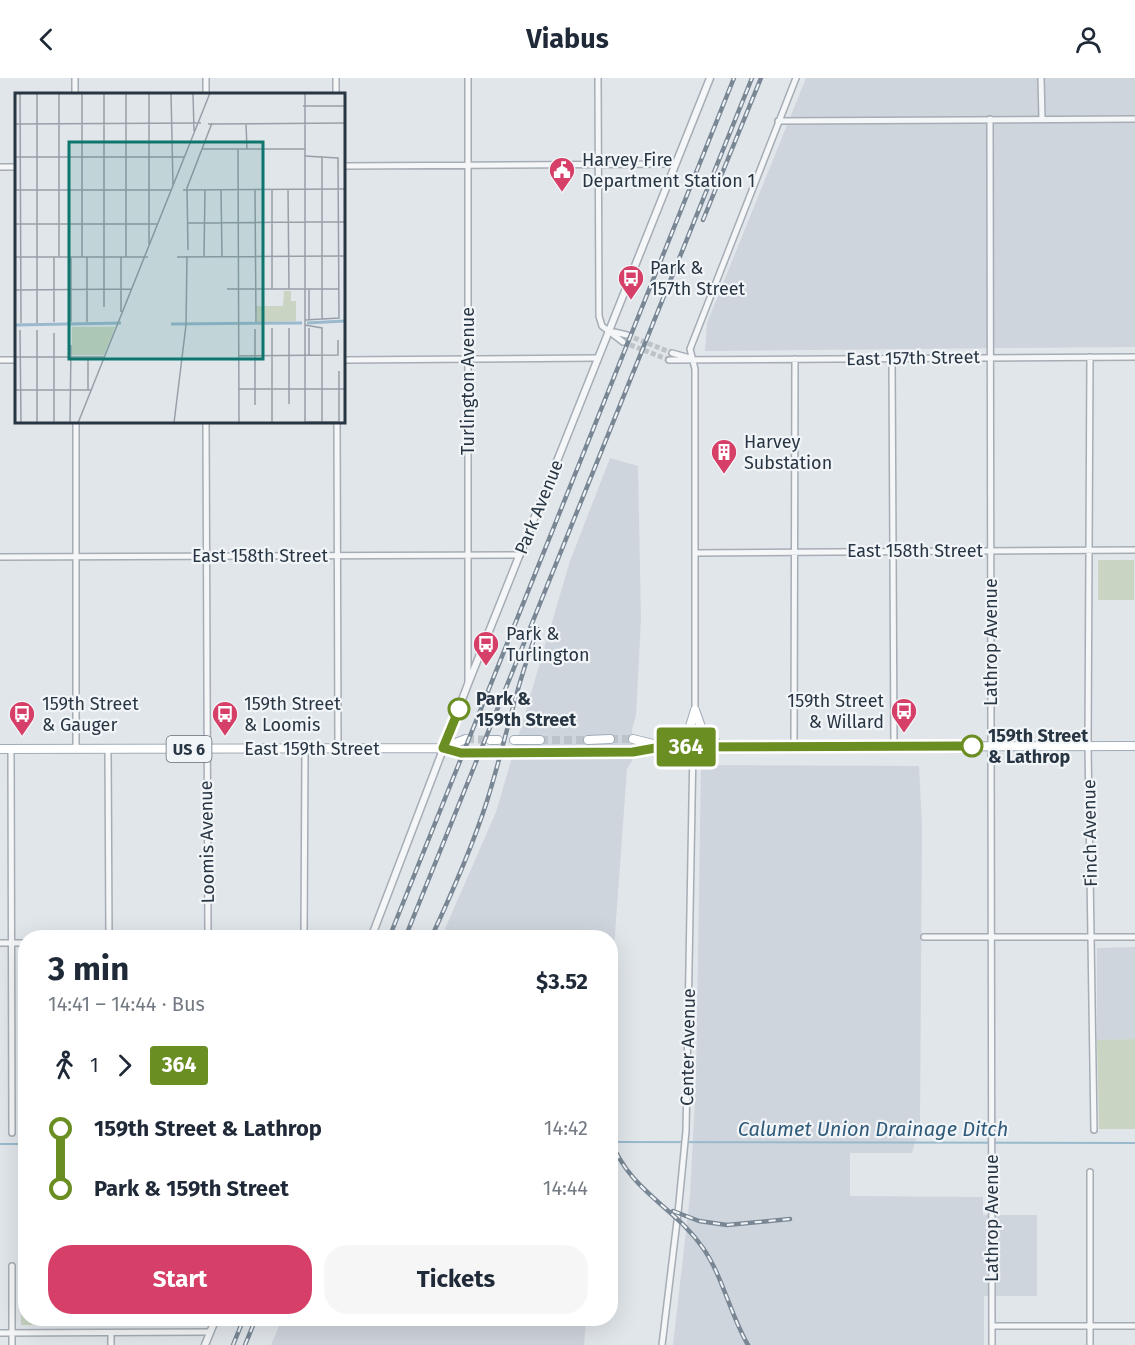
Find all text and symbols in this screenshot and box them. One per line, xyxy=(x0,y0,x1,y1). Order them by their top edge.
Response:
icon: back xyxy=(30,23,63,56)
text: Viabus xyxy=(526,23,609,55)
icon: person xyxy=(1072,23,1105,56)
inset map xyxy=(15,93,345,423)
place label: Harvey Fire Department Station 1 xyxy=(582,149,755,192)
public building icon: Harvey Fire Department Station 1 xyxy=(547,155,577,193)
place label: Park & 157th Street xyxy=(650,257,746,300)
bus stop icon: Park & 157th Street xyxy=(616,263,646,301)
street label: Turlington Avenue xyxy=(457,307,479,455)
street label: East 157th Street xyxy=(846,346,981,370)
place label: Harvey Substation xyxy=(744,431,832,474)
building icon: Harvey Substation xyxy=(709,437,739,475)
street label: Park Avenue xyxy=(510,457,568,557)
street label: East 158th Street xyxy=(847,540,984,562)
street label: East 158th Street xyxy=(192,545,329,567)
street label: Lathrop Avenue xyxy=(980,578,1002,706)
place label: Park & Turlington xyxy=(506,623,590,666)
bus stop icon: Park & Turlington xyxy=(471,629,501,667)
place label: Park & 159th Street xyxy=(476,688,577,731)
place label: 159th Street & Willard xyxy=(787,690,884,733)
place label: 159th Street & Gauger xyxy=(42,693,139,736)
place label: 159th Street & Loomis xyxy=(244,693,341,736)
bus stop icon: 159th Street & Willard xyxy=(889,696,919,734)
marker: Park & 159th Street xyxy=(448,698,470,720)
bus stop icon: 159th Street & Gauger xyxy=(7,699,37,737)
bus stop icon: 159th Street & Loomis xyxy=(210,699,240,737)
place label: 159th Street & Lathrop xyxy=(988,725,1089,768)
line badge: 364 xyxy=(652,728,720,766)
text: 364 xyxy=(669,734,703,760)
marker: 159th Street & Lathrop xyxy=(961,735,983,757)
road number: US 6 xyxy=(166,736,212,762)
street label: East 159th Street xyxy=(244,738,380,760)
street label: Finch Avenue xyxy=(1078,779,1102,887)
street label: Loomis Avenue xyxy=(195,780,219,904)
text: 3 min xyxy=(48,949,129,989)
text: $3.52 xyxy=(536,968,588,995)
street label: Center Avenue xyxy=(676,988,700,1106)
text: 14:41 – 14:44 · Bus xyxy=(48,992,205,1016)
icon: walk xyxy=(48,1049,81,1082)
icon: forward xyxy=(108,1049,141,1082)
text: 364 xyxy=(162,1052,196,1078)
text: 1 xyxy=(90,1053,99,1077)
text: 159th Street & Lathrop xyxy=(94,1115,322,1142)
text: 14:42 xyxy=(544,1116,588,1140)
water label: Calumet Union Drainage Ditch xyxy=(738,1117,1008,1141)
street label: Lathrop Avenue xyxy=(981,1154,1003,1282)
text: Park & 159th Street xyxy=(94,1175,289,1202)
text: 14:44 xyxy=(543,1176,588,1200)
button: Start xyxy=(48,1245,312,1314)
button: Tickets xyxy=(324,1245,588,1314)

